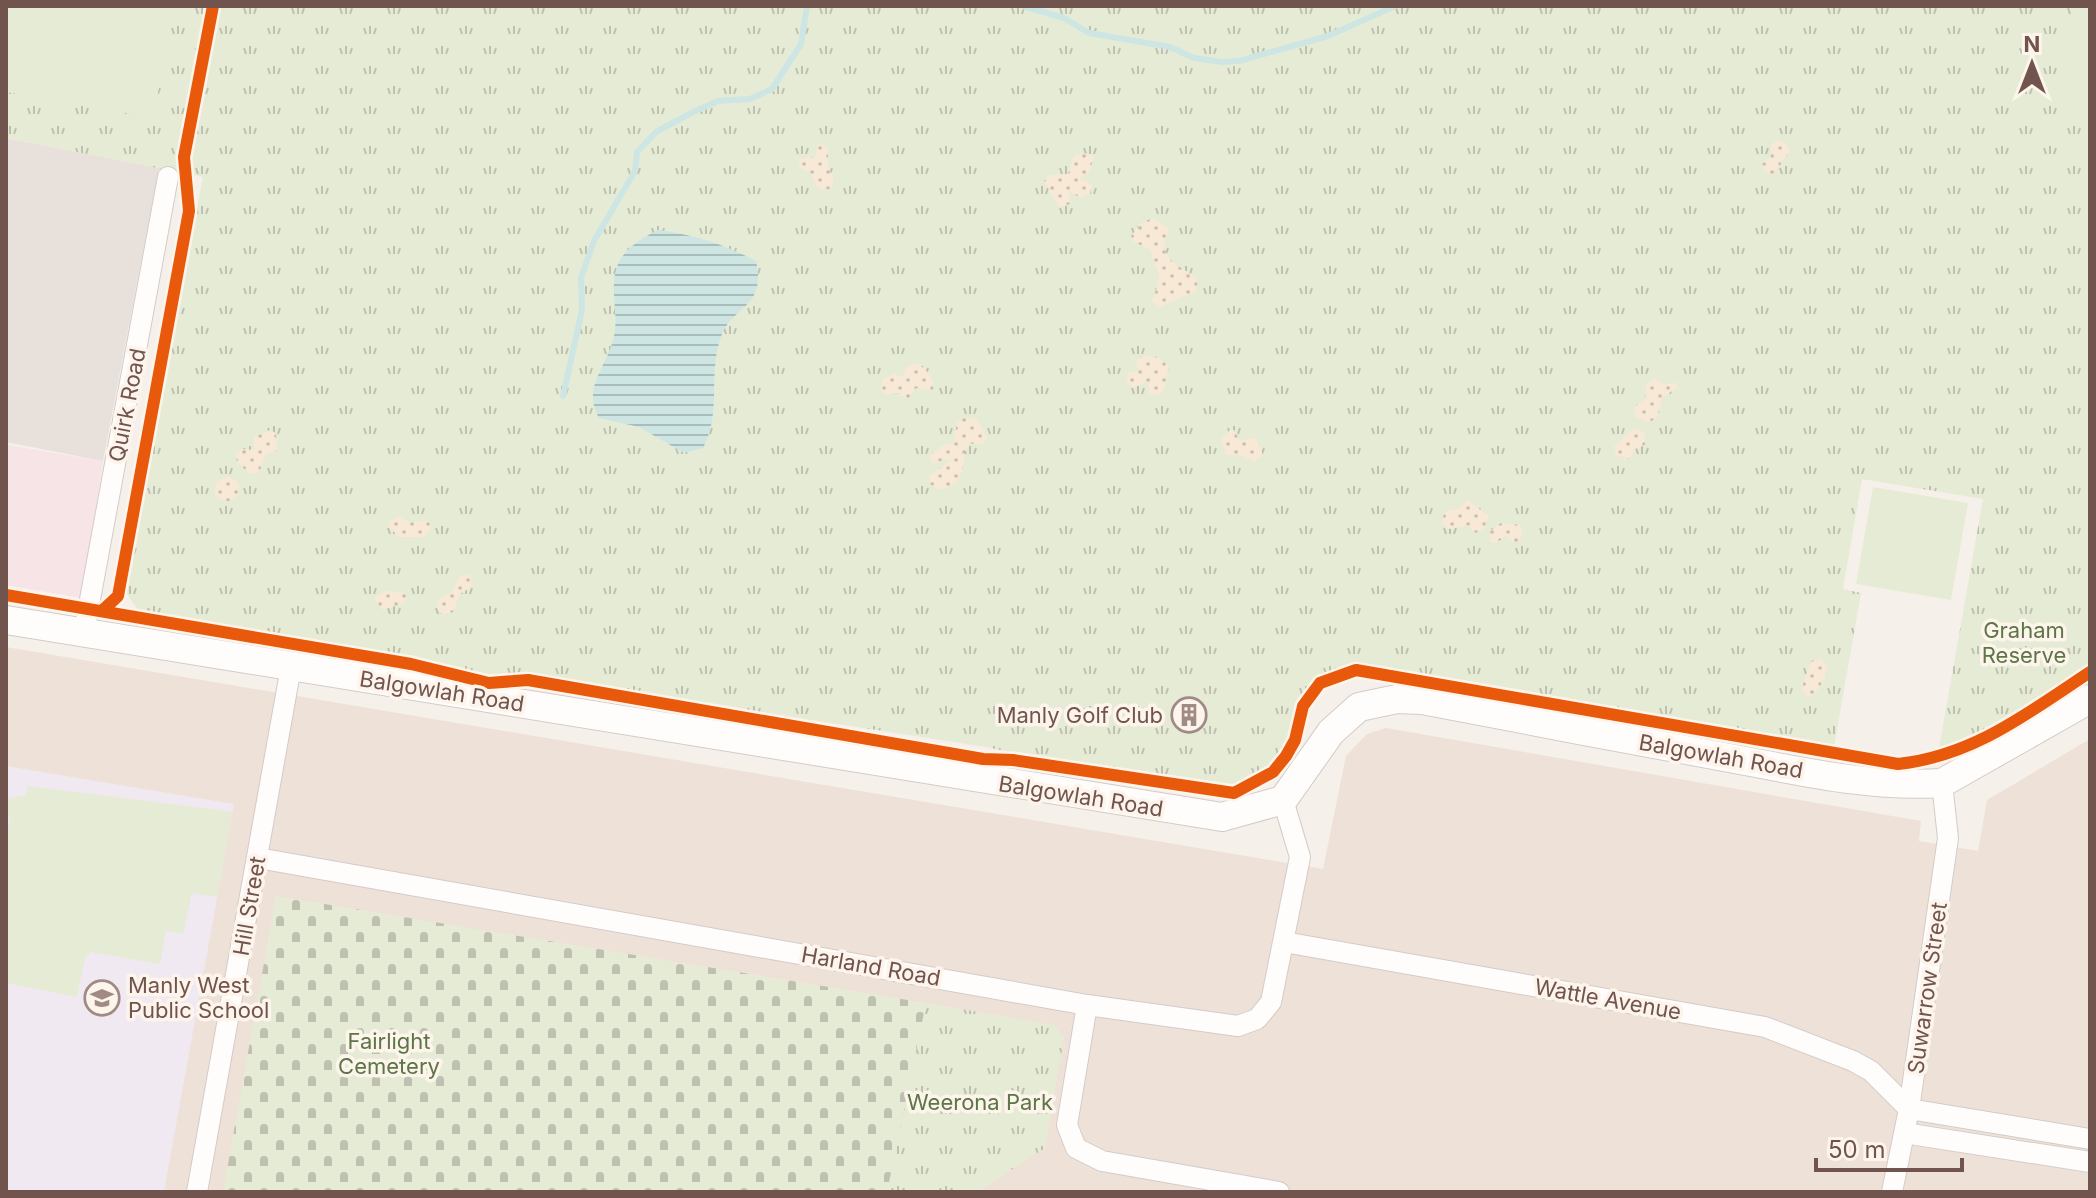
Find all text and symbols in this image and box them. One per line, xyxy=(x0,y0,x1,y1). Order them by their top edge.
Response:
north arrow xyxy=(1992,24,2072,104)
text: N xyxy=(2024,31,2040,57)
street label: Quirk Road xyxy=(103,346,151,464)
park label: Graham Reserve xyxy=(1982,617,2066,668)
street label: Balgowlah Road xyxy=(358,665,526,717)
building icon: Manly Golf Club xyxy=(1170,696,1208,734)
place label: Manly Golf Club xyxy=(997,702,1163,728)
street label: Balgowlah Road xyxy=(1637,729,1805,783)
street label: Balgowlah Road xyxy=(997,770,1165,822)
street label: Hill Street xyxy=(227,854,271,958)
street label: Suwarrow Street xyxy=(1902,900,1952,1076)
street label: Harland Road xyxy=(799,941,943,991)
place label: Manly West Public School xyxy=(128,972,269,1023)
street label: Wattle Avenue xyxy=(1533,973,1683,1025)
school or university icon: Manly West Public School xyxy=(83,979,121,1017)
park label: Fairlight Cemetery xyxy=(338,1028,440,1079)
park label: Weerona Park xyxy=(907,1089,1053,1115)
scale bar xyxy=(1816,1122,1962,1172)
text: 50 m xyxy=(1828,1135,1886,1164)

